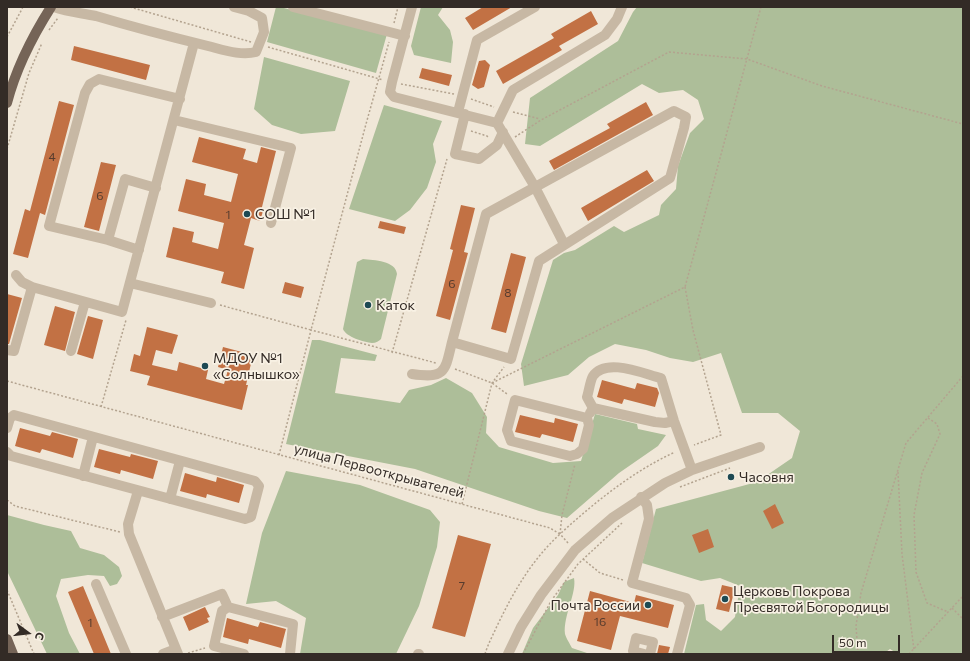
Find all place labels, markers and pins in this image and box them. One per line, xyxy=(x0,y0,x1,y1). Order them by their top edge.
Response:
place label: СОШ №1 xyxy=(255,206,316,222)
marker: СОШ №1 xyxy=(242,209,252,219)
place label: Каток xyxy=(376,297,415,313)
marker: Каток xyxy=(363,300,373,310)
place label: МДОУ №1 «Солнышко» xyxy=(213,350,300,382)
marker: МДОУ №1 «Солнышко» xyxy=(200,361,210,371)
place label: Часовня xyxy=(739,469,794,485)
marker: Часовня xyxy=(726,472,736,482)
place label: Церковь Покрова Пресвятой Богородицы xyxy=(733,583,889,616)
marker: Церковь Покрова Пресвятой Богородицы xyxy=(720,594,730,604)
place label: Почта России xyxy=(550,597,640,613)
marker: Почта России xyxy=(643,600,653,610)

